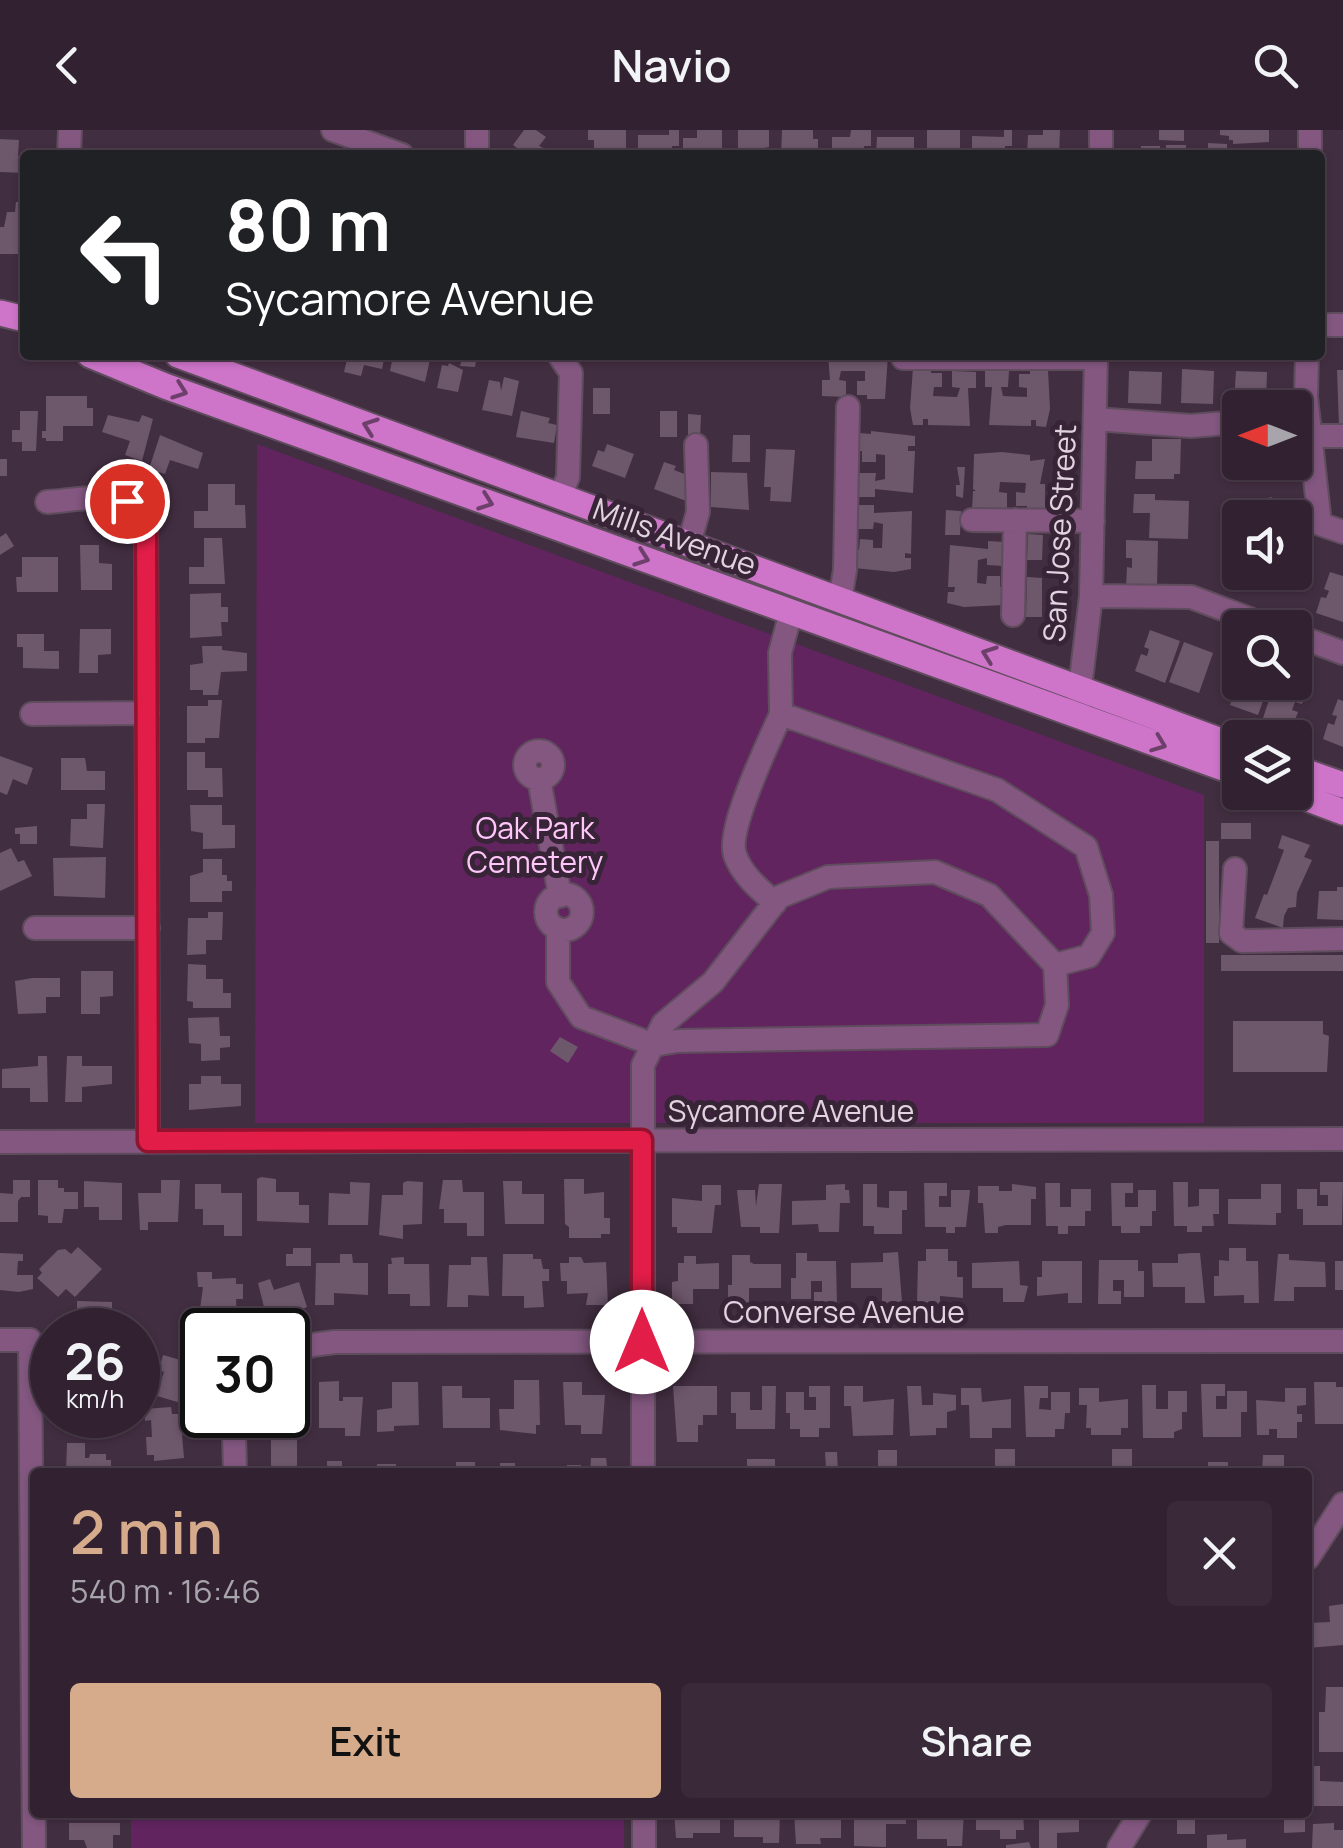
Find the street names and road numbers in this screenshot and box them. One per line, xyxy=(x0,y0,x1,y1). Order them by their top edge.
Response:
street label: San Jose Street xyxy=(1033,423,1085,643)
street label: Mills Avenue xyxy=(588,488,762,584)
street label: Sycamore Avenue xyxy=(668,1090,914,1131)
street label: Converse Avenue xyxy=(723,1291,965,1332)

